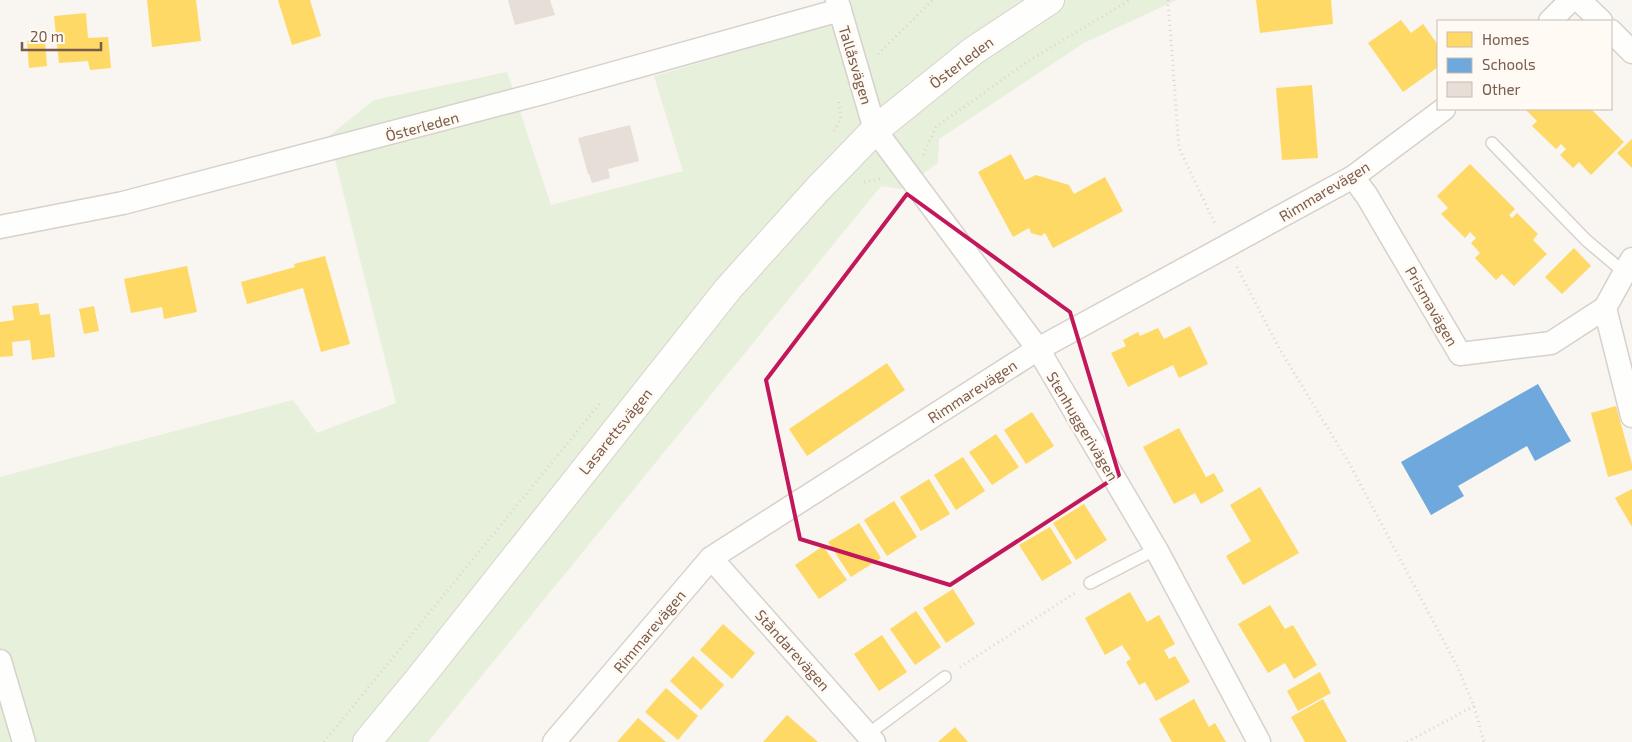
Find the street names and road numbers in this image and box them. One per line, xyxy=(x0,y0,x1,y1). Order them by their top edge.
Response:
street label: Tallåsvägen xyxy=(835,23,877,107)
street label: Österleden xyxy=(926,32,996,92)
street label: Österleden xyxy=(383,108,461,144)
street label: Rimmarevägen xyxy=(1275,157,1373,225)
street label: Prismavägen xyxy=(1402,263,1462,349)
street label: Rimmarevägen xyxy=(924,356,1020,426)
street label: Stenhuggerivägen xyxy=(1043,368,1123,484)
street label: Lasarettsvägen xyxy=(575,384,655,478)
street label: Rimmarevägen xyxy=(609,586,689,676)
street label: Ståndarevägen xyxy=(752,606,834,694)

